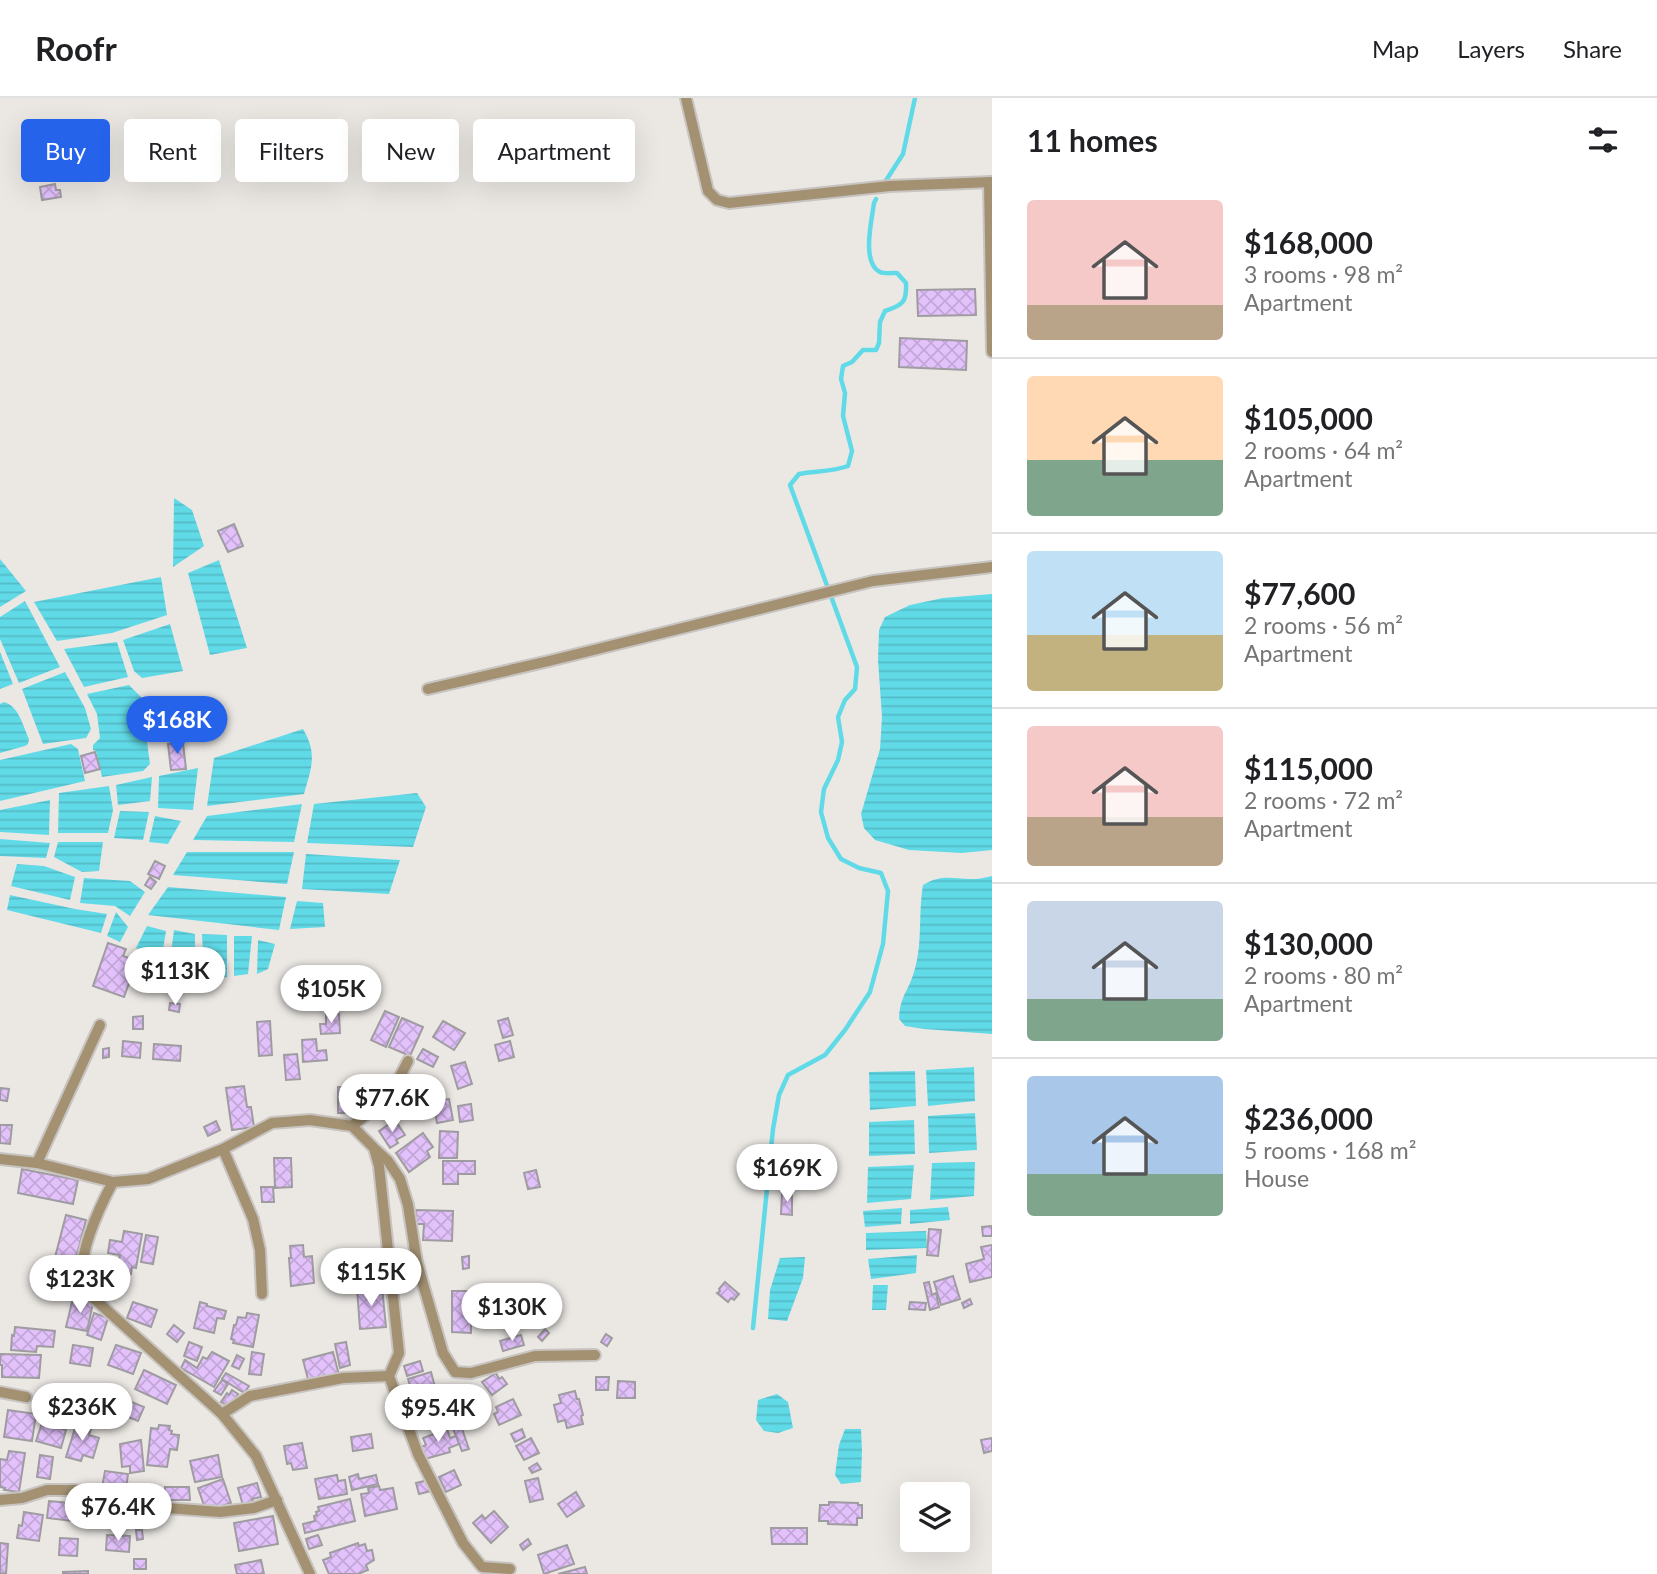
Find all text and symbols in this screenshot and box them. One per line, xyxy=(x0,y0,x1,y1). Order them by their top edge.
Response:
text: Roofr xyxy=(35,28,117,68)
text: Map xyxy=(1372,34,1419,63)
text: Layers xyxy=(1457,34,1525,63)
text: Share xyxy=(1563,34,1622,63)
chip: Buy xyxy=(21,119,110,182)
chip: Rent xyxy=(124,119,221,182)
chip: Filters xyxy=(235,119,348,182)
chip: New xyxy=(362,119,459,182)
chip: Apartment xyxy=(473,119,635,182)
icon: filters xyxy=(1584,121,1622,159)
text: 11 homes xyxy=(1027,122,1158,158)
text: $168,000 xyxy=(1244,224,1373,260)
icon: home xyxy=(1083,228,1167,312)
text: 3 rooms · 98 m² xyxy=(1244,260,1403,288)
text: Apartment xyxy=(1244,288,1352,316)
text: $105,000 xyxy=(1244,400,1373,436)
icon: home xyxy=(1083,404,1167,488)
text: 2 rooms · 64 m² xyxy=(1244,436,1403,464)
text: Apartment xyxy=(1244,464,1352,492)
text: $77,600 xyxy=(1244,575,1355,611)
icon: home xyxy=(1083,579,1167,663)
text: 2 rooms · 56 m² xyxy=(1244,611,1403,639)
text: Apartment xyxy=(1244,639,1352,667)
pin: $168K xyxy=(128,696,226,756)
text: $168K xyxy=(142,705,212,733)
text: $115,000 xyxy=(1244,750,1373,786)
icon: home xyxy=(1083,754,1167,838)
text: 2 rooms · 72 m² xyxy=(1244,786,1403,814)
text: Apartment xyxy=(1244,814,1352,842)
text: $130,000 xyxy=(1244,925,1373,961)
icon: home xyxy=(1083,929,1167,1013)
pin: $113K xyxy=(126,948,224,1007)
text: $113K xyxy=(140,956,210,984)
text: 2 rooms · 80 m² xyxy=(1244,961,1403,989)
pin: $105K xyxy=(282,965,380,1025)
text: $105K xyxy=(296,974,366,1002)
text: Apartment xyxy=(1244,989,1352,1017)
pin: $77.6K xyxy=(335,1074,449,1134)
text: $77.6K xyxy=(355,1083,429,1111)
text: $236,000 xyxy=(1244,1100,1373,1136)
icon: home xyxy=(1083,1104,1167,1188)
text: 5 rooms · 168 m² xyxy=(1244,1136,1416,1164)
pin: $169K xyxy=(738,1144,836,1204)
text: $169K xyxy=(752,1153,822,1181)
text: House xyxy=(1244,1164,1309,1192)
pin: $115K xyxy=(322,1248,420,1308)
pin: $123K xyxy=(31,1256,129,1315)
text: $115K xyxy=(336,1257,406,1285)
text: $123K xyxy=(45,1264,115,1292)
pin: $130K xyxy=(463,1284,561,1343)
text: $130K xyxy=(477,1292,547,1320)
pin: $236K xyxy=(33,1384,131,1443)
pin: $95.4K xyxy=(381,1384,495,1444)
text: $236K xyxy=(47,1392,117,1420)
text: $95.4K xyxy=(401,1393,475,1421)
map controls xyxy=(900,1482,970,1552)
button: layers xyxy=(900,1482,970,1552)
pin: $76.4K xyxy=(61,1484,175,1543)
text: $76.4K xyxy=(81,1492,155,1520)

